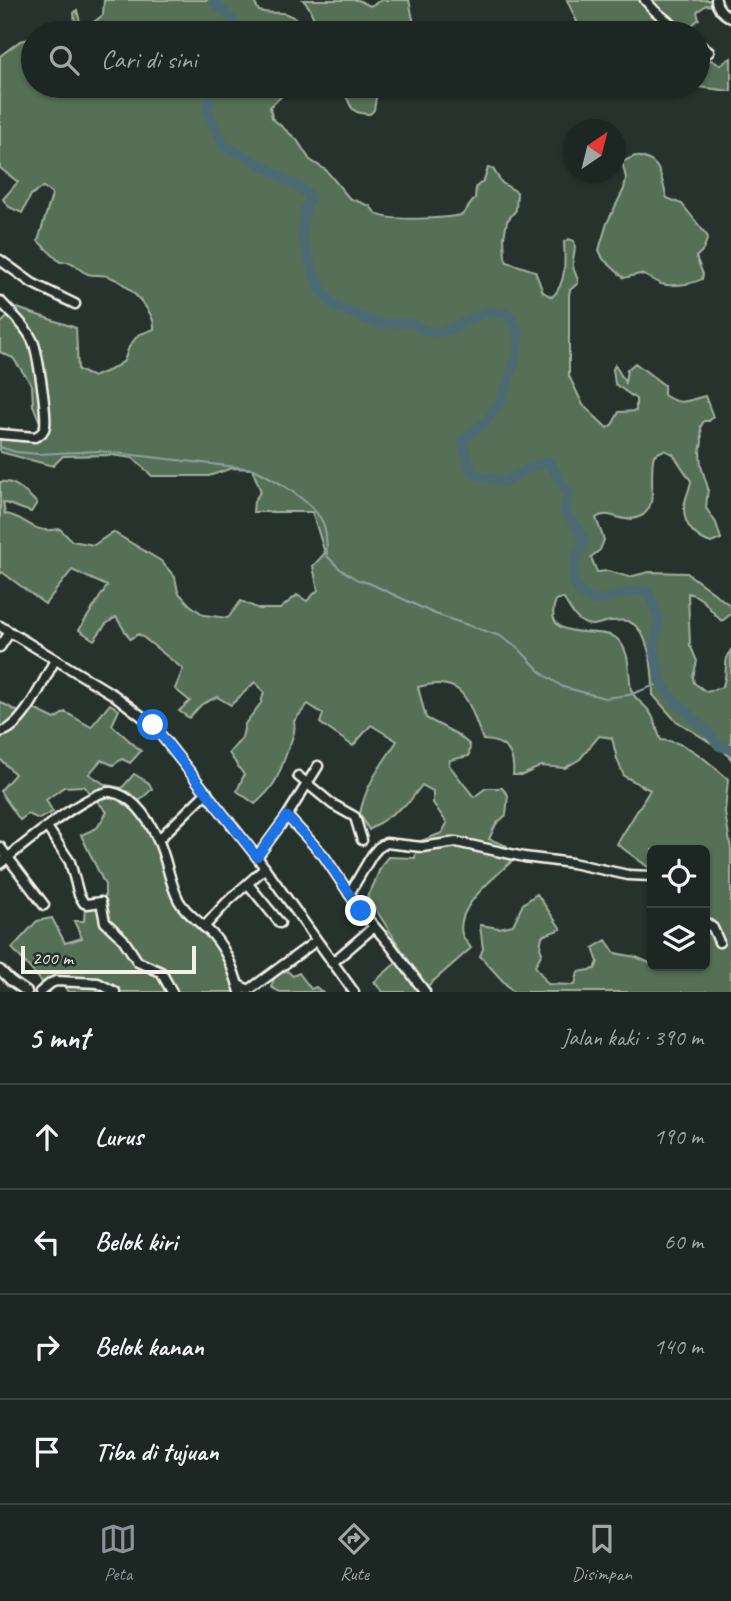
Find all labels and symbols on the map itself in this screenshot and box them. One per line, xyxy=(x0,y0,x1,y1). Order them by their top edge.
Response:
north arrow xyxy=(563,119,626,182)
route start xyxy=(137,709,168,740)
route end xyxy=(345,895,376,926)
scale bar xyxy=(21,943,196,975)

